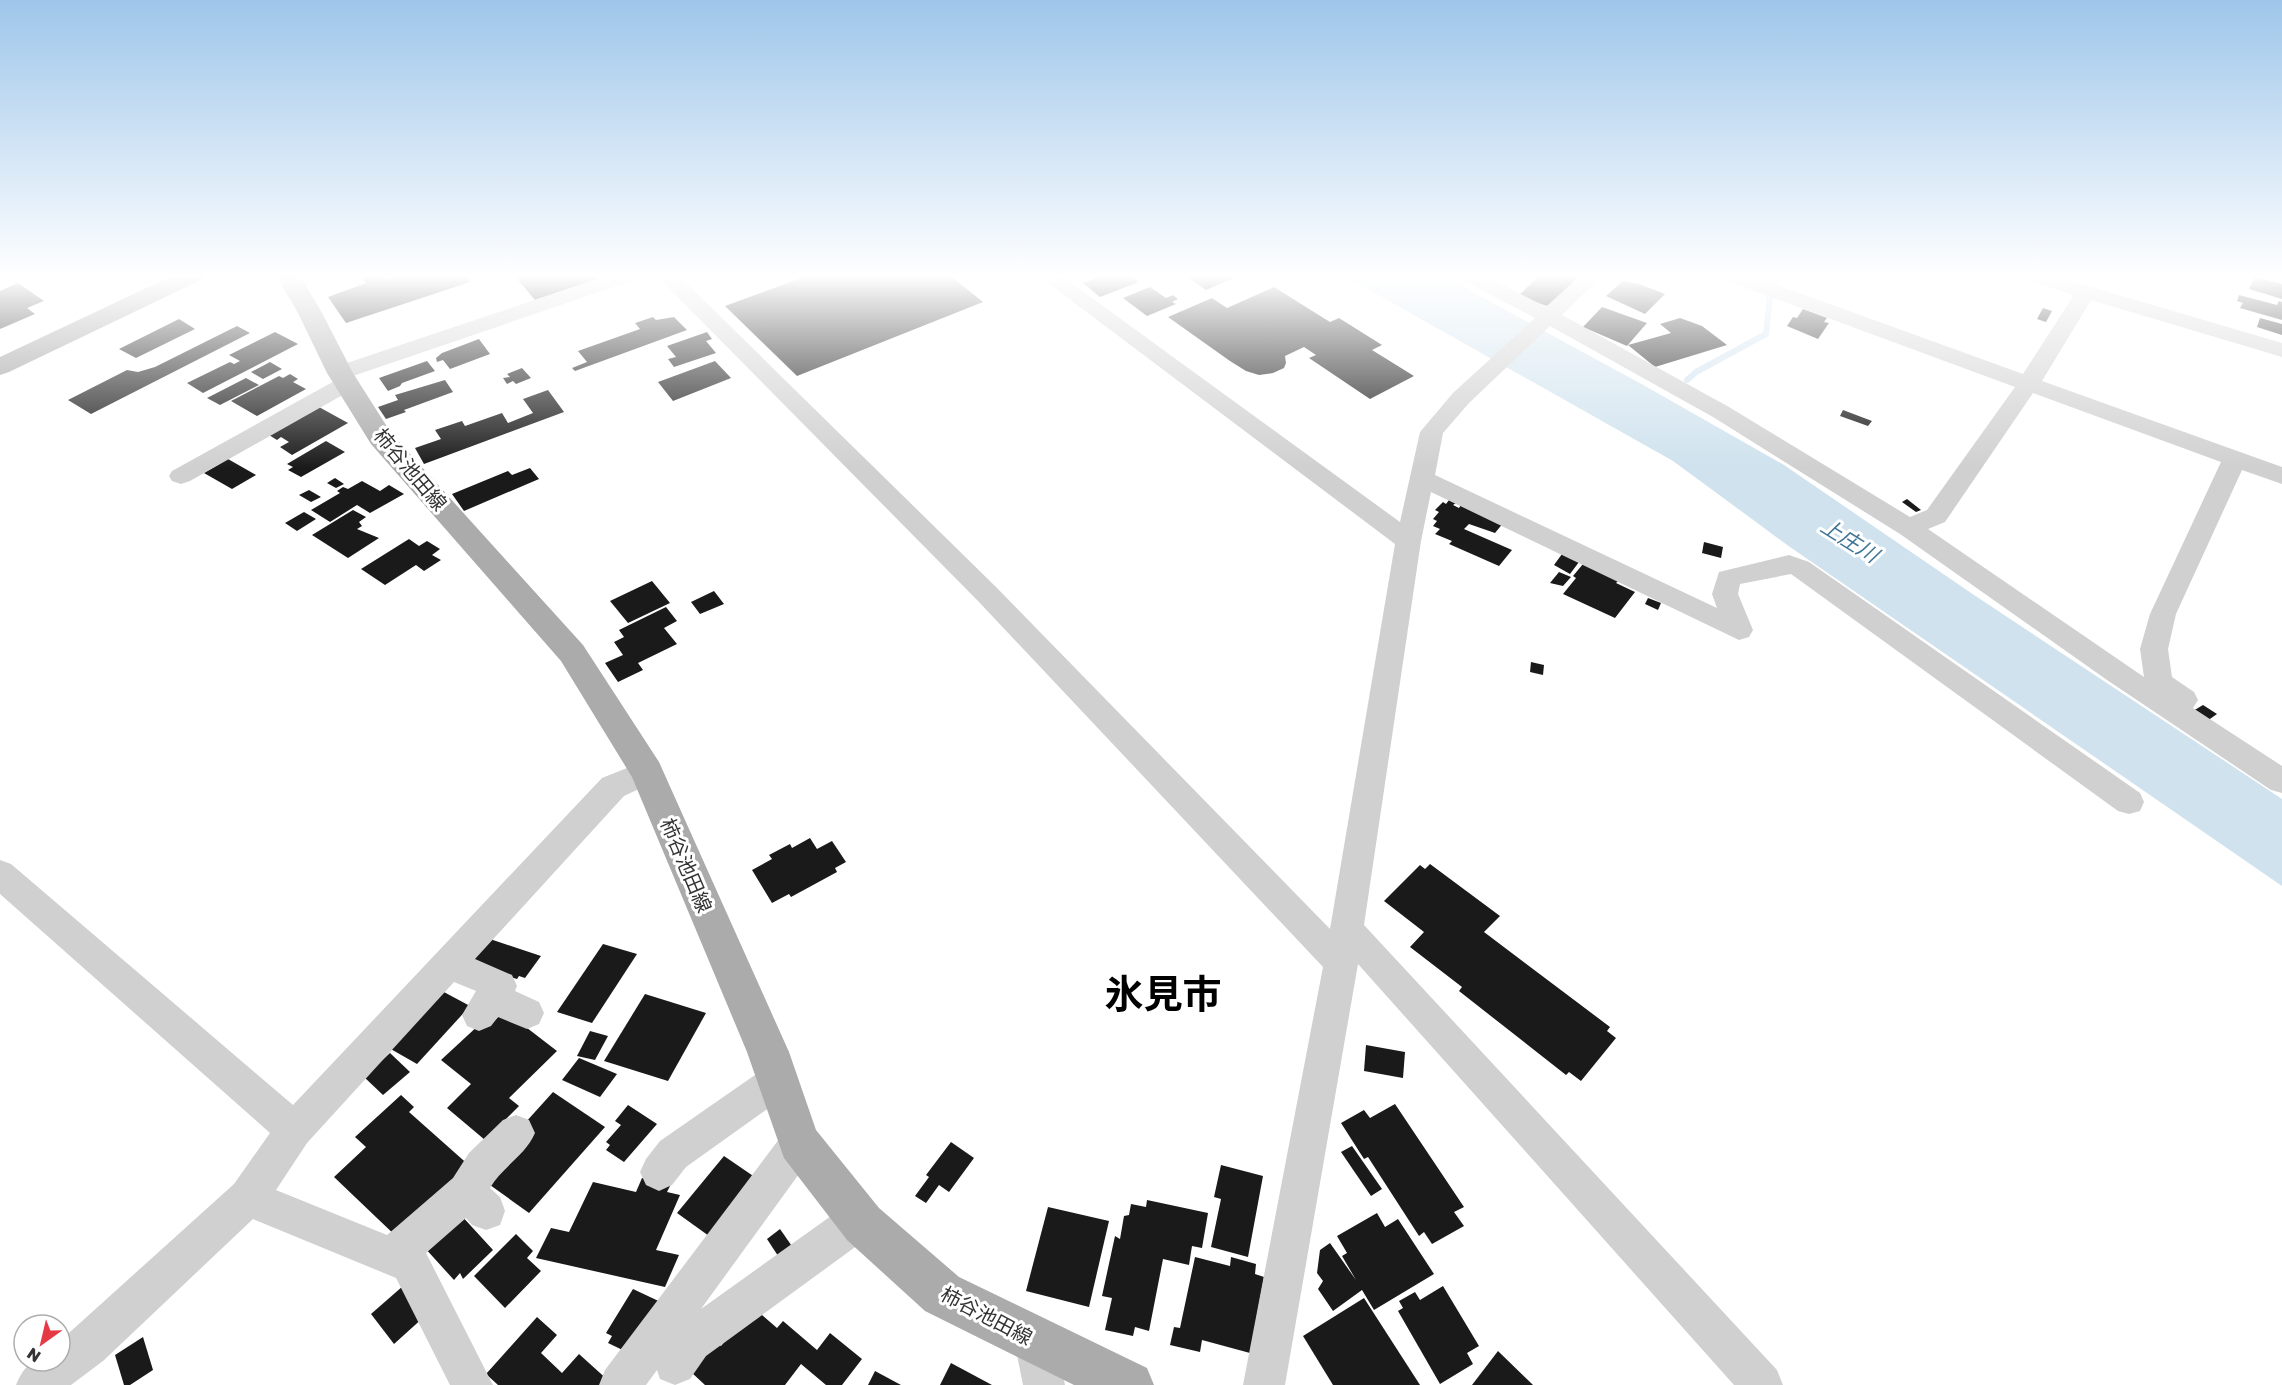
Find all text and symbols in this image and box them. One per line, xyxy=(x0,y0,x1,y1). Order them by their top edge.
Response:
street label: 柿谷池田線 xyxy=(370,423,452,515)
water label: 上庄川 xyxy=(1816,512,1885,569)
street label: 柿谷池田線 xyxy=(656,814,718,916)
district label: 氷見市 xyxy=(1104,970,1222,1017)
street label: 柿谷池田線 xyxy=(937,1281,1037,1349)
north arrow xyxy=(12,1313,72,1373)
text: N xyxy=(23,1344,44,1367)

